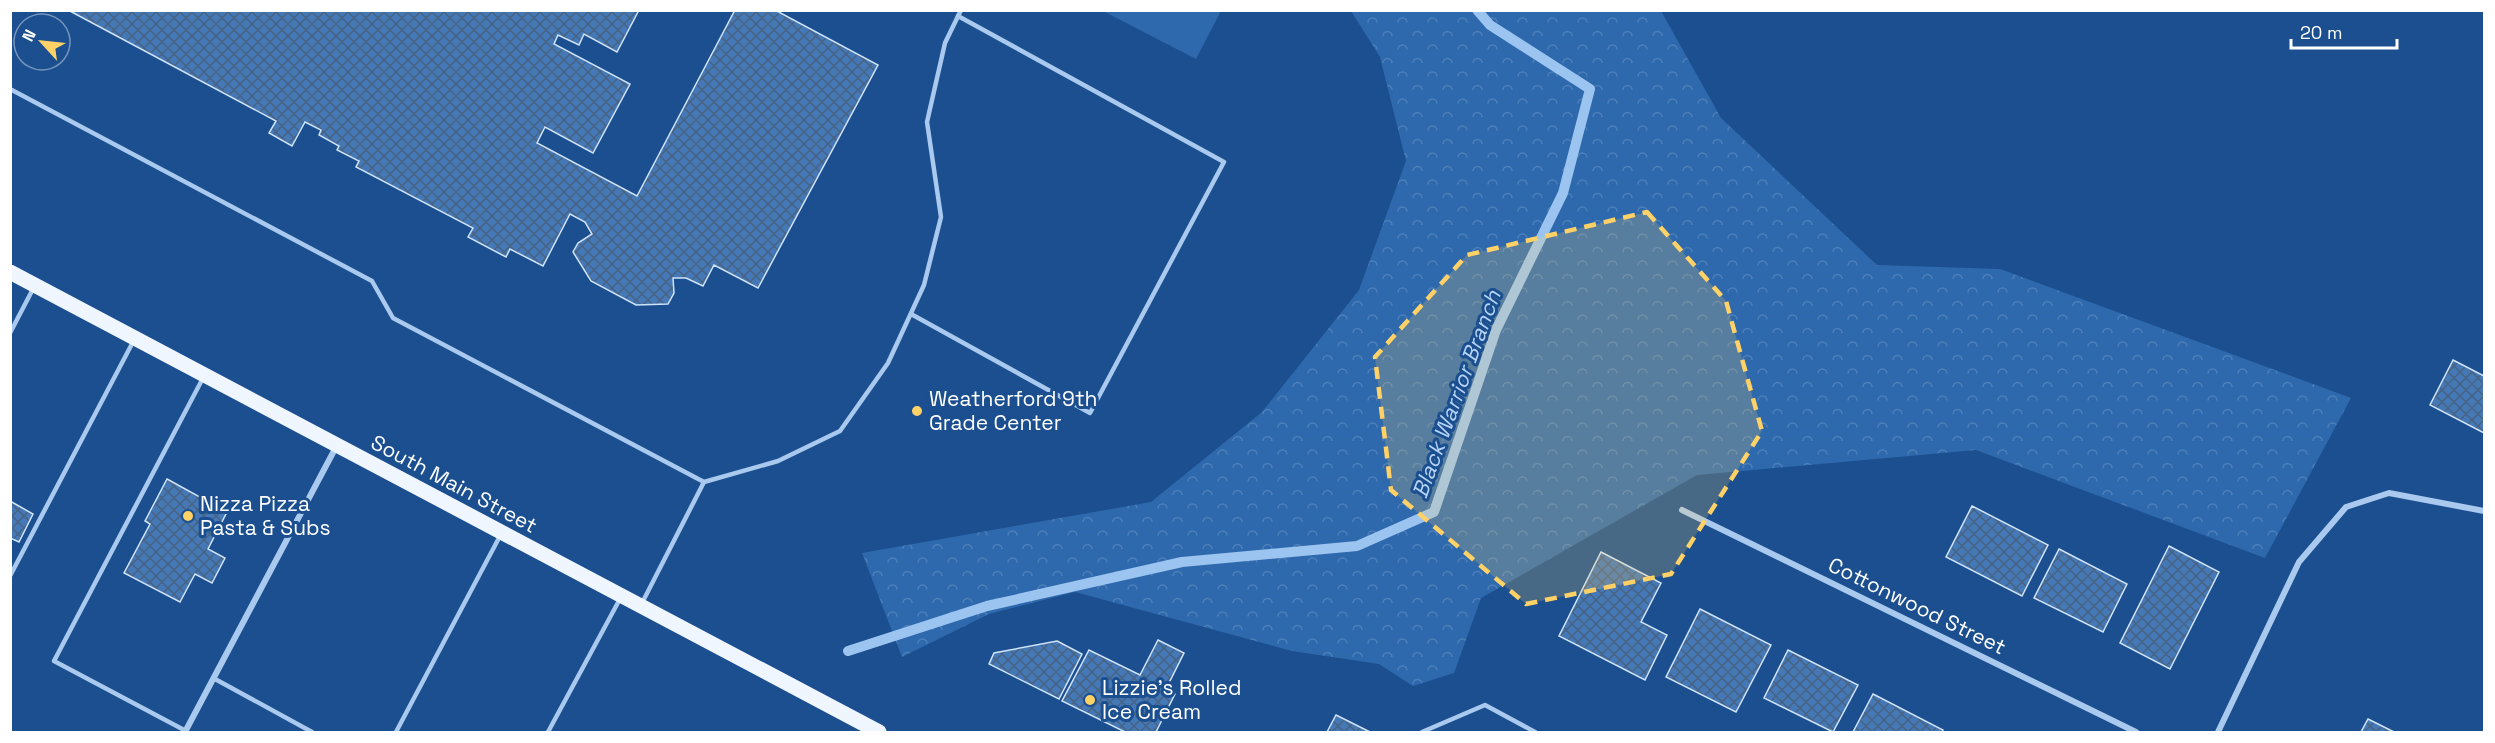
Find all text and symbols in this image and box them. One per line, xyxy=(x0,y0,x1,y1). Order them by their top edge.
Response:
north arrow xyxy=(12,12,72,72)
scale bar xyxy=(2291,12,2398,50)
text: 20 m xyxy=(2300,21,2343,44)
text: N xyxy=(17,26,41,45)
water label: Black Warrior Branch xyxy=(1405,286,1507,502)
place label: Weatherford 9th Grade Center xyxy=(929,385,1097,436)
marker: Weatherford 9th Grade Center xyxy=(910,404,924,418)
street label: South Main Street xyxy=(366,428,542,539)
place label: Nizza Pizza Pasta & Subs xyxy=(200,490,331,541)
marker: Nizza Pizza Pasta & Subs xyxy=(181,509,195,523)
street label: Cottonwood Street xyxy=(1824,551,2010,660)
place label: Lizzie’s Rolled Ice Cream xyxy=(1102,674,1242,725)
marker: Lizzie’s Rolled Ice Cream xyxy=(1083,693,1097,707)

